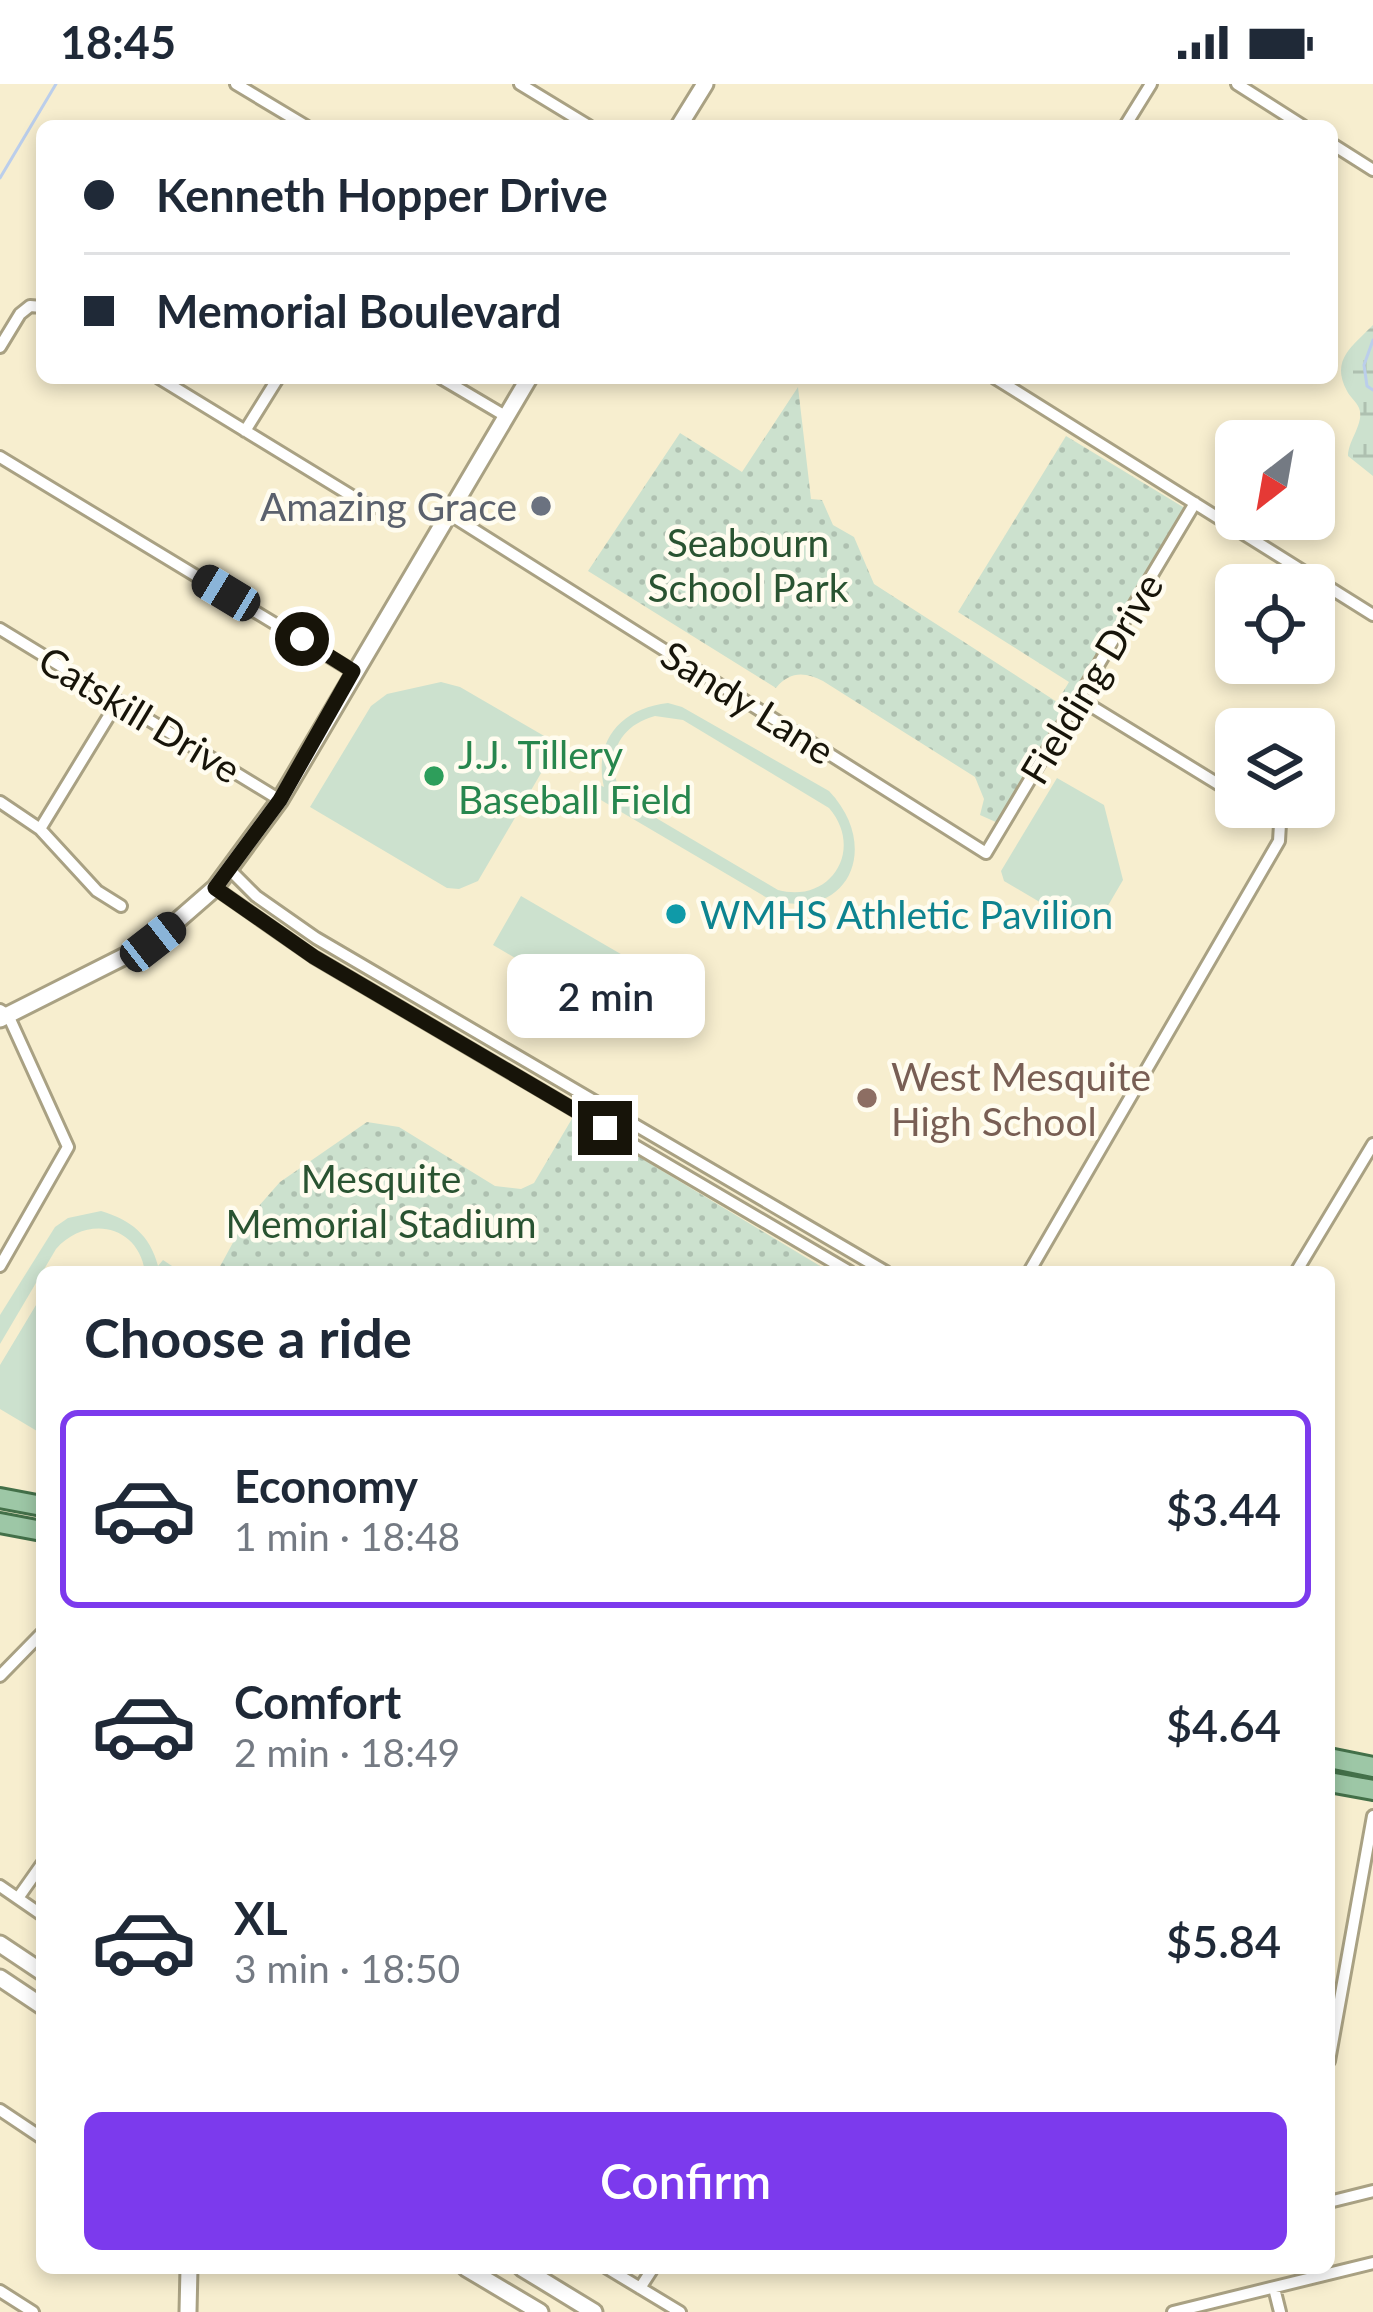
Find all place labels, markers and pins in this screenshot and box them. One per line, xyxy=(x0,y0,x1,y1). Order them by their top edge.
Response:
place label: Amazing Grace xyxy=(260,483,517,529)
marker: Amazing Grace xyxy=(528,493,554,519)
place label: J.J. Tillery Baseball Field xyxy=(458,731,692,822)
marker: J.J. Tillery Baseball Field xyxy=(421,763,447,789)
place label: WMHS Athletic Pavilion xyxy=(700,891,1113,937)
marker: WMHS Athletic Pavilion xyxy=(663,901,689,927)
place label: West Mesquite High School xyxy=(891,1053,1151,1144)
marker: West Mesquite High School xyxy=(854,1085,880,1111)

